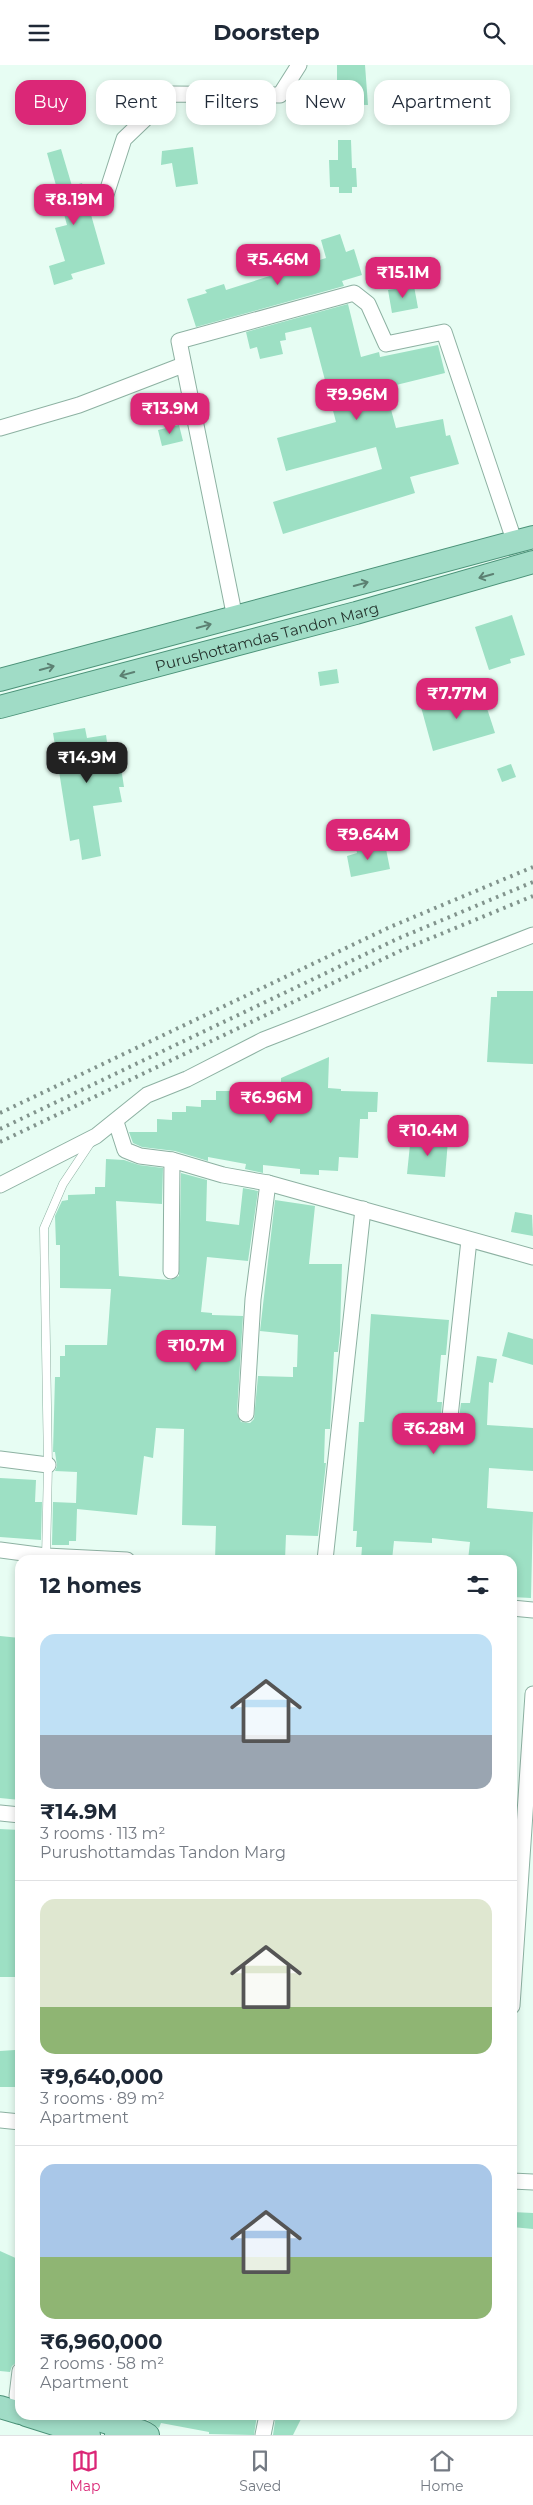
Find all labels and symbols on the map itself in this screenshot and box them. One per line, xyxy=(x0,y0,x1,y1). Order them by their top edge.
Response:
pin: ₹8.19M xyxy=(33,184,115,226)
pin: ₹5.46M xyxy=(237,243,319,286)
pin: ₹15.1M xyxy=(362,257,444,299)
pin: ₹9.96M xyxy=(316,379,398,421)
pin: ₹13.9M xyxy=(129,393,211,435)
one-way arrow xyxy=(479,571,495,581)
one-way arrow xyxy=(353,579,369,589)
street label: Purushottamdas Tandon Marg xyxy=(153,597,381,675)
one-way arrow xyxy=(196,621,212,631)
one-way arrow xyxy=(39,663,55,672)
one-way arrow xyxy=(119,669,135,679)
pin: ₹7.77M xyxy=(416,677,498,720)
pin: ₹14.9M xyxy=(46,741,128,784)
pin: ₹9.64M xyxy=(327,819,409,861)
pin: ₹6.96M xyxy=(230,1081,312,1124)
pin: ₹10.4M xyxy=(387,1115,469,1157)
pin: ₹10.7M xyxy=(155,1329,237,1372)
pin: ₹6.28M xyxy=(393,1413,475,1455)

